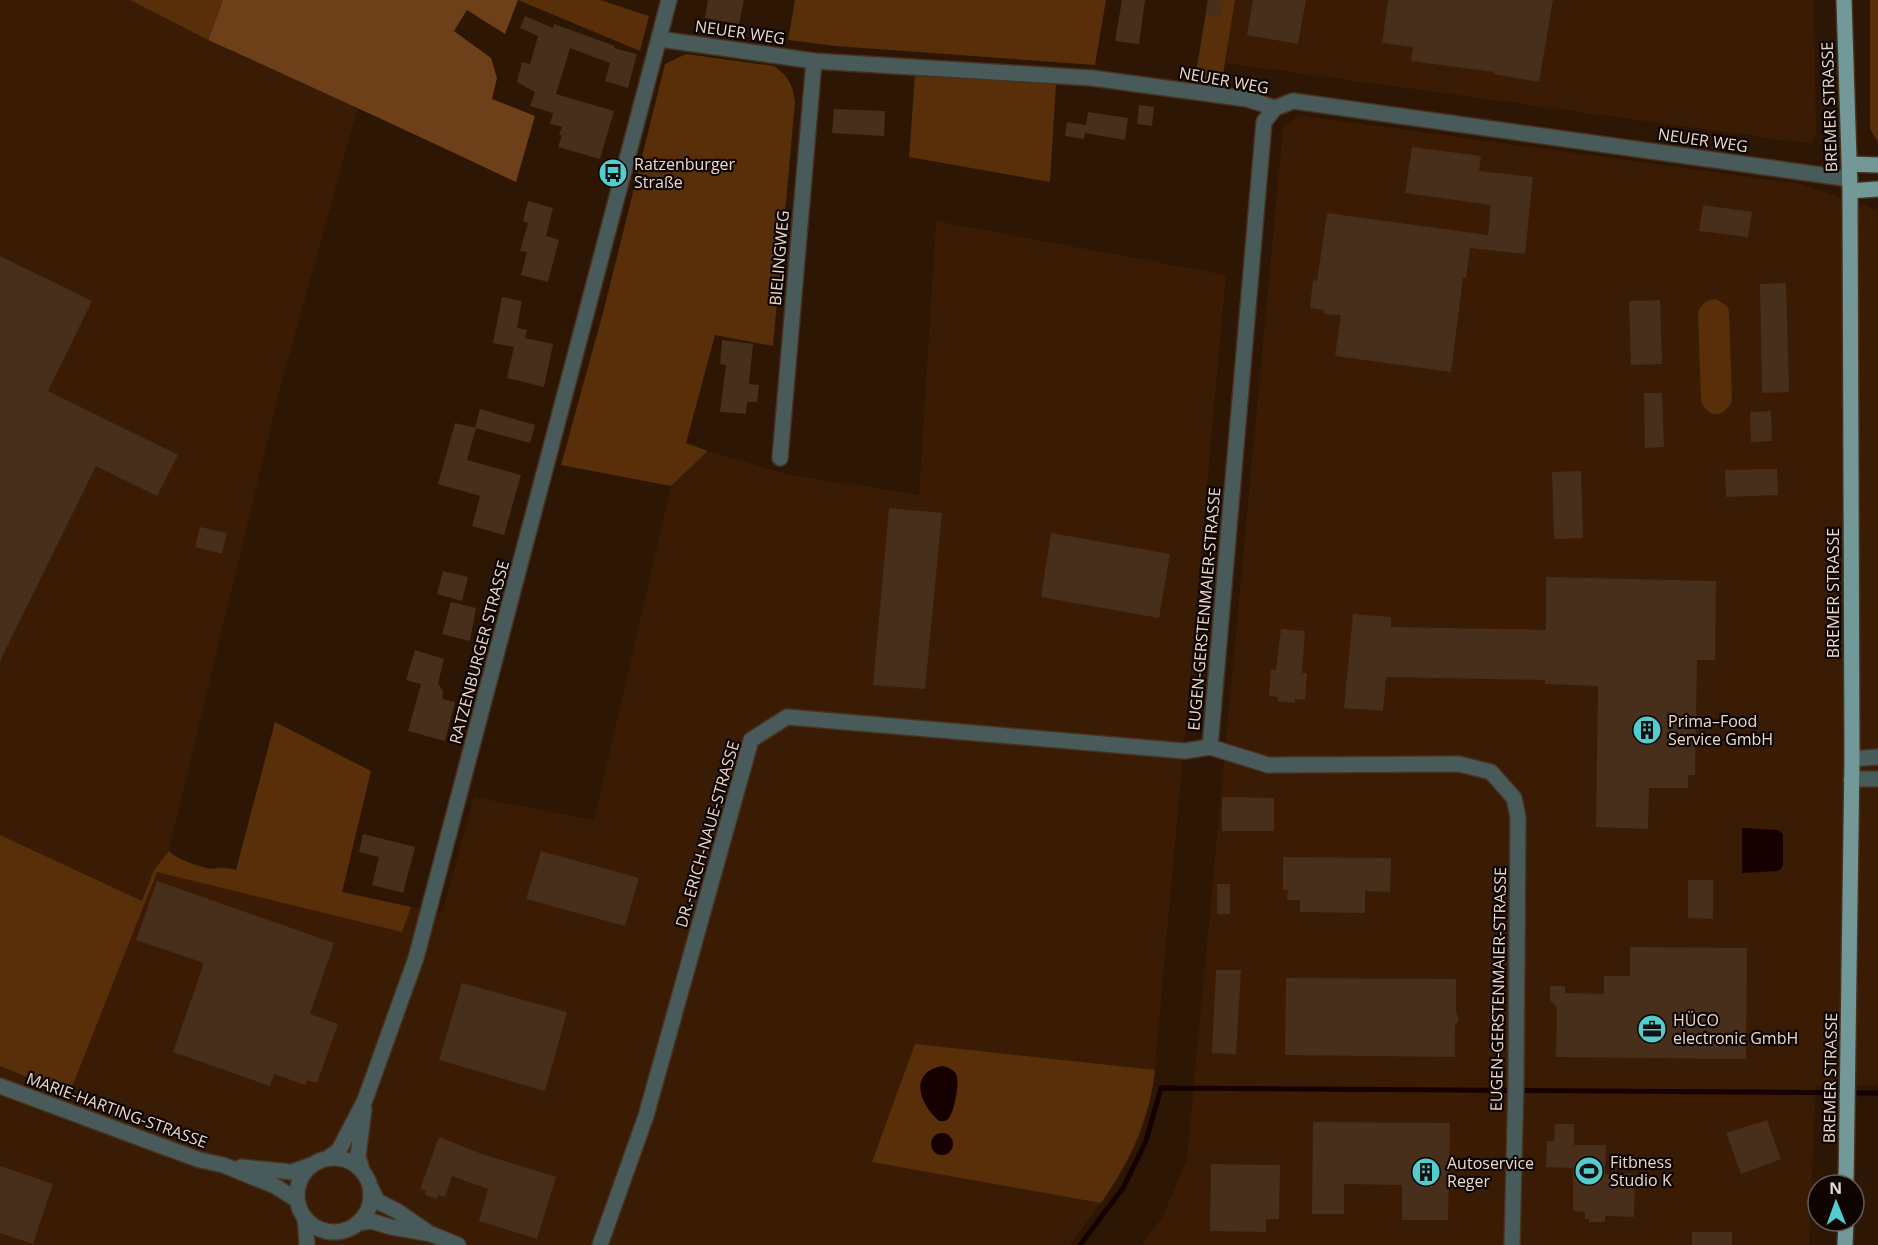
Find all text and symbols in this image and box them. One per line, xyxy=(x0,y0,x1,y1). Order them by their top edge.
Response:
street label: NEUER WEG xyxy=(693,15,787,49)
street label: BREMER STRASSE xyxy=(1816,41,1842,173)
street label: NEUER WEG xyxy=(1177,61,1271,99)
street label: NEUER WEG xyxy=(1656,123,1750,157)
place label: Ratzenburger Straße xyxy=(634,153,736,193)
bus stop icon: Ratzenburger Straße xyxy=(597,157,629,189)
street label: BIELINGWEG xyxy=(764,209,794,307)
street label: EUGEN-GERSTENMAIER-STRASSE xyxy=(1182,486,1226,732)
street label: BREMER STRASSE xyxy=(1822,528,1844,658)
street label: RATZENBURGER STRASSE xyxy=(444,558,514,746)
place label: Prima–Food Service GmbH xyxy=(1668,710,1773,750)
building icon: Prima–Food Service GmbH xyxy=(1631,714,1663,746)
street label: DR.-ERICH-NAUE-STRASSE xyxy=(670,738,744,930)
street label: EUGEN-GERSTENMAIER-STRASSE xyxy=(1485,867,1511,1111)
place label: HÜCO electronic GmbH xyxy=(1673,1009,1798,1049)
office icon: HÜCO electronic GmbH xyxy=(1636,1013,1668,1045)
street label: BREMER STRASSE xyxy=(1818,1013,1842,1143)
street label: MARIE-HARTING-STRASSE xyxy=(24,1067,210,1153)
place label: Fitbness Studio K xyxy=(1610,1151,1672,1191)
place label: Autoservice Reger xyxy=(1447,1152,1534,1192)
sports icon: Fitbness Studio K xyxy=(1573,1155,1605,1187)
building icon: Autoservice Reger xyxy=(1410,1156,1442,1188)
north arrow xyxy=(1806,1173,1866,1233)
text: N xyxy=(1829,1177,1842,1199)

